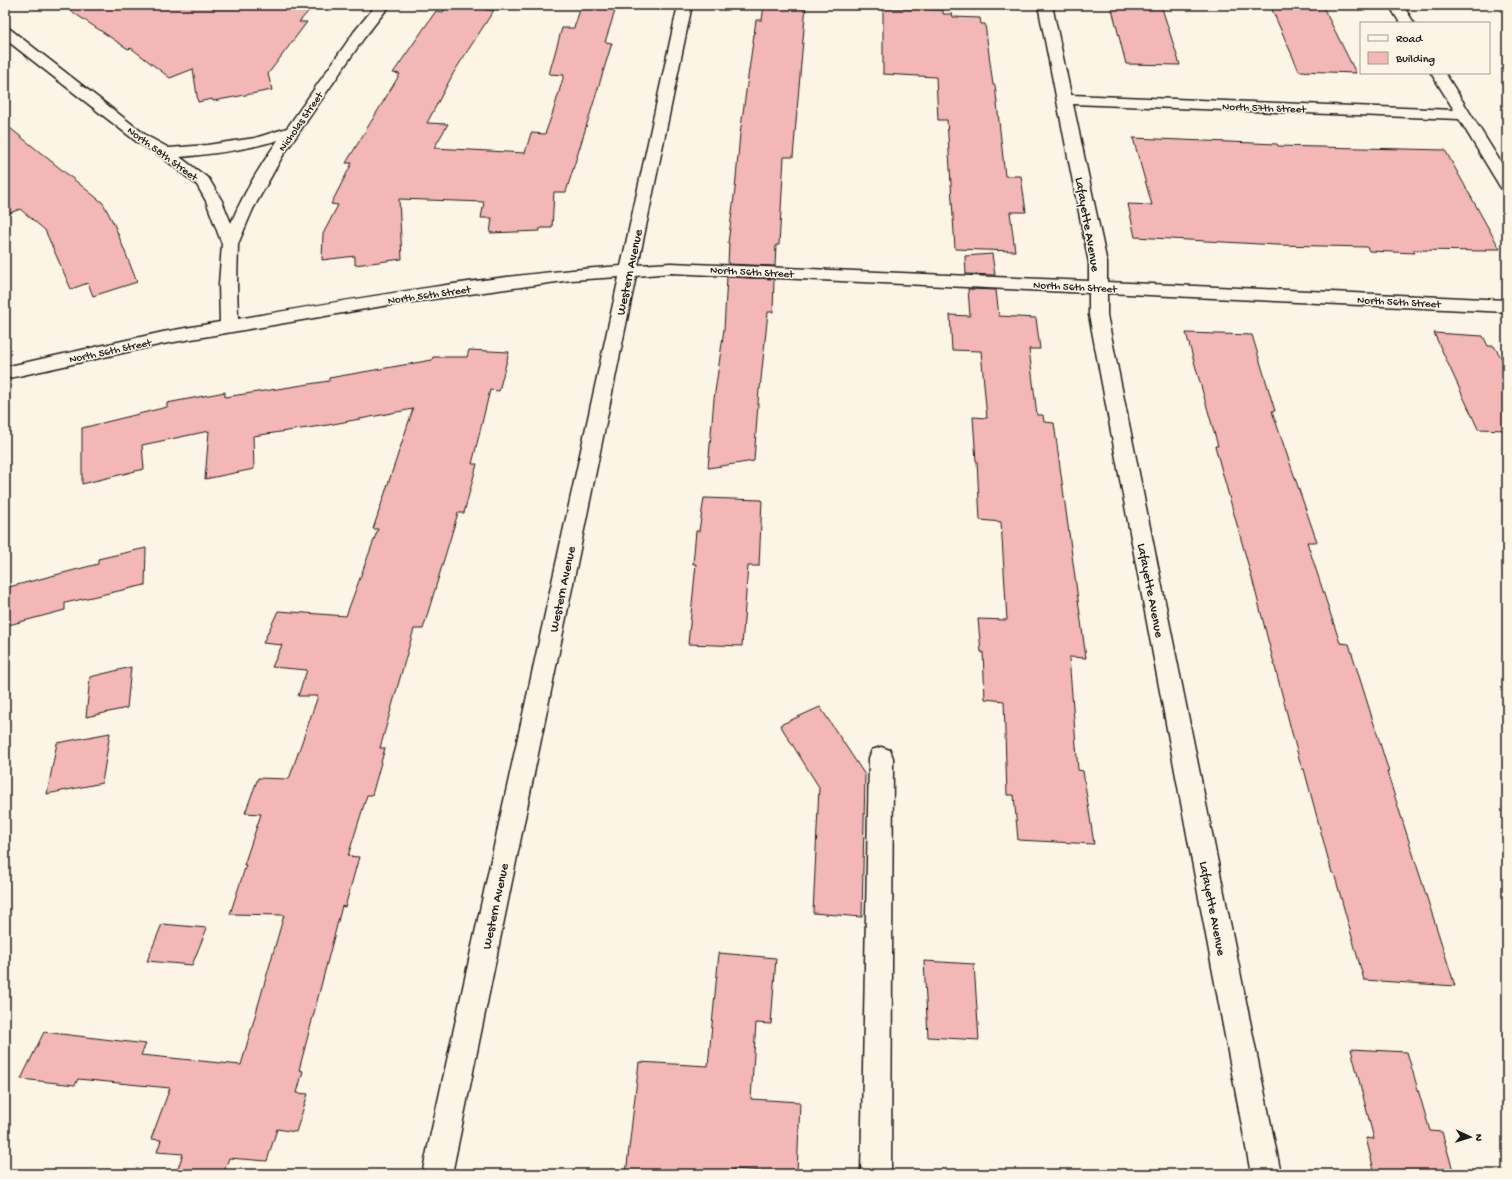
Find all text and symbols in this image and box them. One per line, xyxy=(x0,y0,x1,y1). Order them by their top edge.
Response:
legend xyxy=(1360,22,1490,74)
text: Road xyxy=(1396,33,1423,47)
text: Building xyxy=(1395,53,1435,67)
street label: Nicholas Street xyxy=(277,89,327,154)
street label: North 57th Street xyxy=(1222,102,1307,117)
street label: North 58th Street xyxy=(124,125,201,185)
street label: Lafayette Avenue xyxy=(1071,176,1102,273)
street label: Western Avenue xyxy=(614,228,647,317)
street label: North 56th Street xyxy=(710,265,795,281)
street label: North 56th Street xyxy=(1033,280,1118,296)
street label: North 56th Street xyxy=(387,284,473,308)
street label: North 56th Street xyxy=(1357,295,1442,311)
street label: North 56th Street xyxy=(68,337,154,367)
street label: Lafayette Avenue xyxy=(1133,542,1166,639)
street label: Western Avenue xyxy=(547,545,580,634)
street label: Lafayette Avenue xyxy=(1195,860,1228,957)
street label: Western Avenue xyxy=(480,862,513,951)
north arrow xyxy=(1450,1117,1490,1157)
text: N xyxy=(1472,1134,1484,1142)

